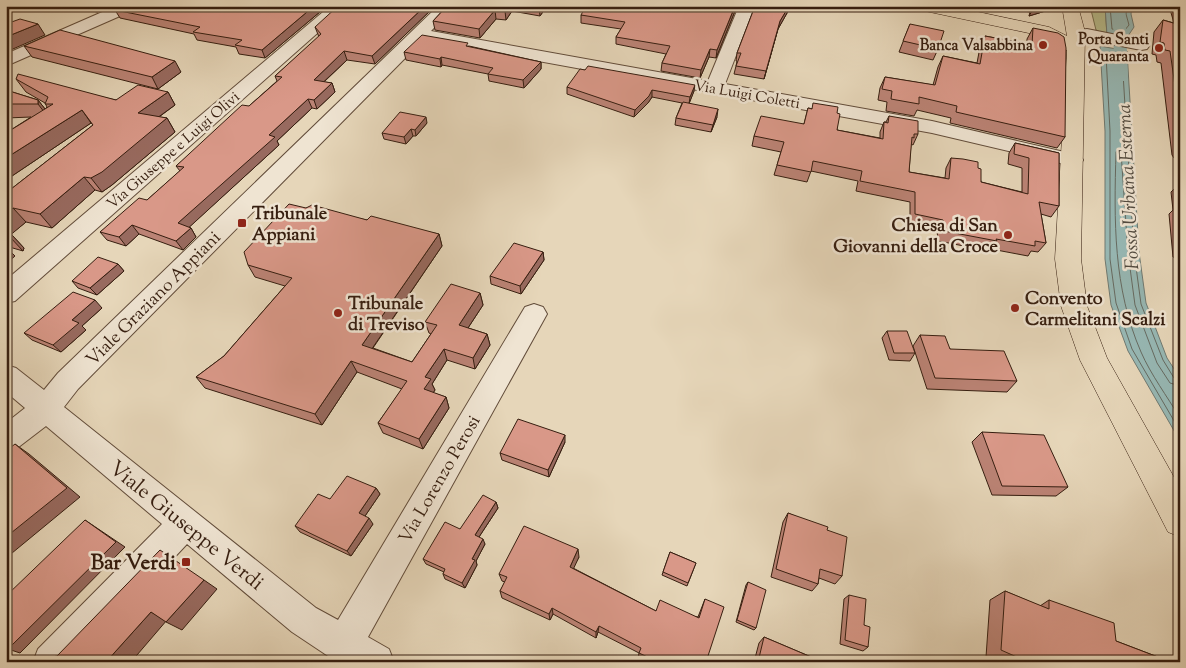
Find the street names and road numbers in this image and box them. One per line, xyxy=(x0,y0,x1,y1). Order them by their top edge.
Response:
street label: Via Luigi Coletti xyxy=(692,76,802,115)
street label: Via Giuseppe e Luigi Olivi xyxy=(103,87,245,215)
street label: Viale Graziano Appiani xyxy=(81,226,228,373)
street label: Via Lorenzo Perosi xyxy=(393,411,488,549)
street label: Viale Giuseppe Verdi xyxy=(102,454,270,599)

